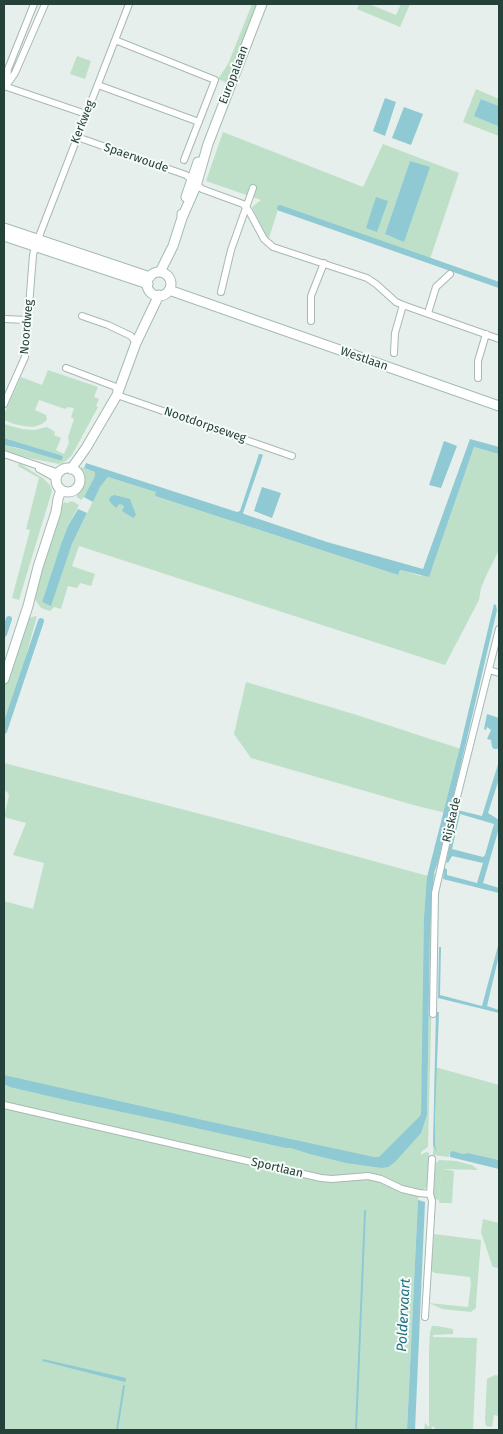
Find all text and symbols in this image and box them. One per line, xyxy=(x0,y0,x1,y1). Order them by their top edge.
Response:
street label: Europalaan xyxy=(216,44,252,106)
street label: Kerkweg xyxy=(68,98,98,146)
street label: Spaerwoude xyxy=(102,140,170,176)
street label: Noordweg xyxy=(17,299,37,355)
street label: Westlaan xyxy=(338,344,390,374)
street label: Nootdorpseweg xyxy=(162,404,248,446)
street label: Rijskade xyxy=(440,796,464,844)
street label: Sportlaan xyxy=(250,1155,304,1181)
water label: Poldervaart xyxy=(394,1278,414,1352)

